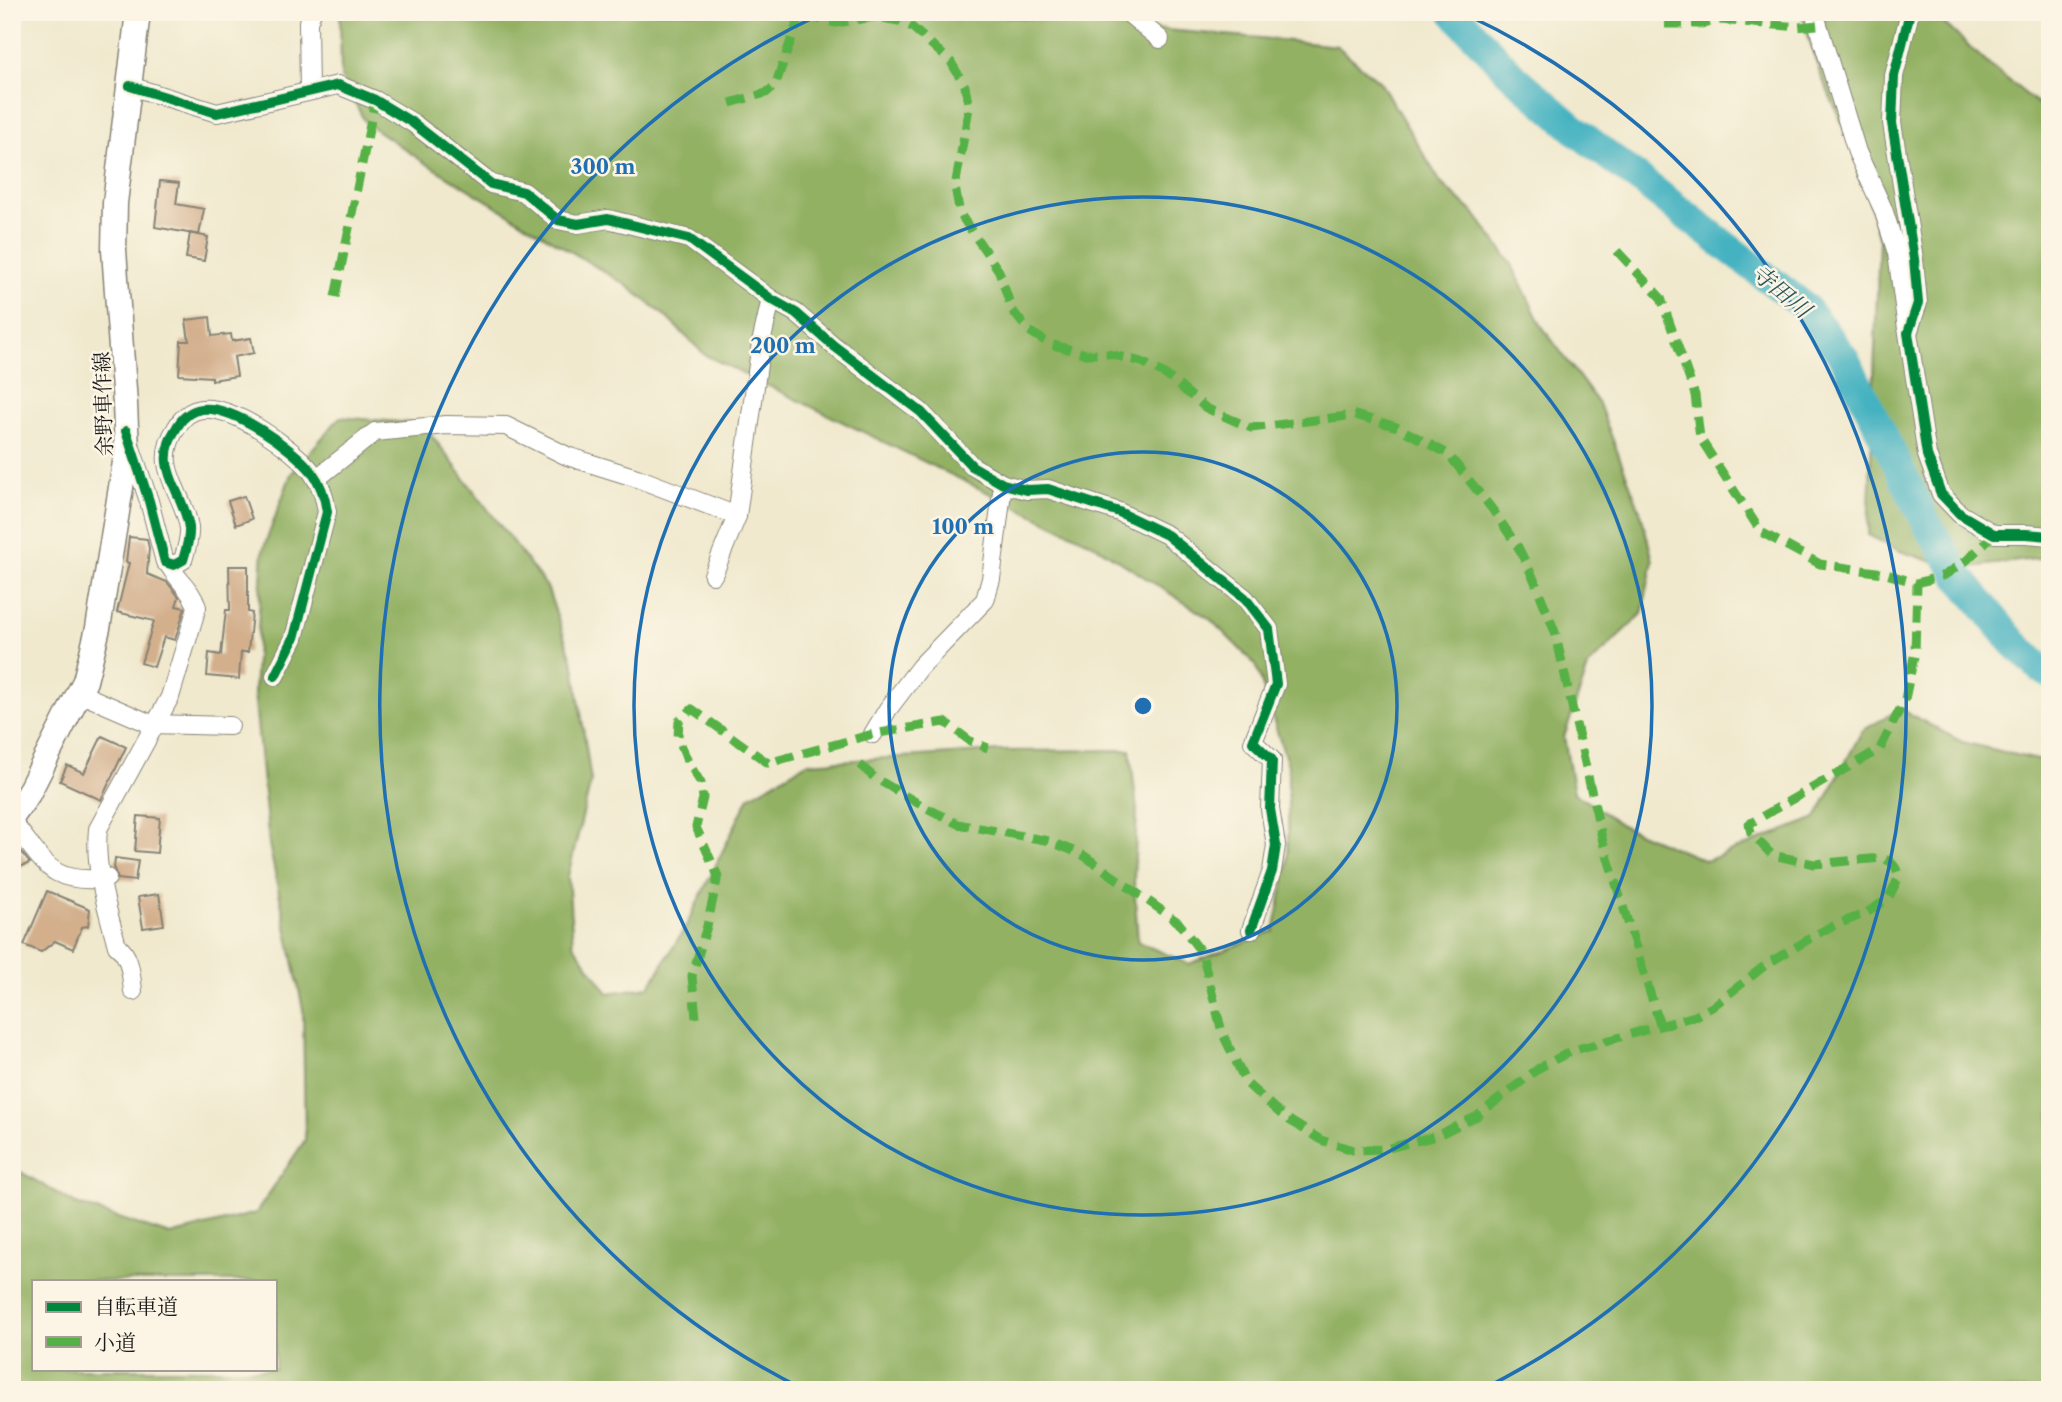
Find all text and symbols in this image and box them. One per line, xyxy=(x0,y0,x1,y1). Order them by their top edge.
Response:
text: 300 m xyxy=(571,154,635,179)
water label: 寺田川 xyxy=(1746,258,1819,326)
text: 200 m xyxy=(750,333,816,358)
street label: 余野車作線 xyxy=(89,351,117,457)
text: 100 m xyxy=(932,514,994,539)
centre of rings xyxy=(1131,694,1155,718)
legend xyxy=(32,1280,276,1370)
text: 自転車道 xyxy=(94,1294,178,1319)
text: 小道 xyxy=(94,1330,136,1355)

